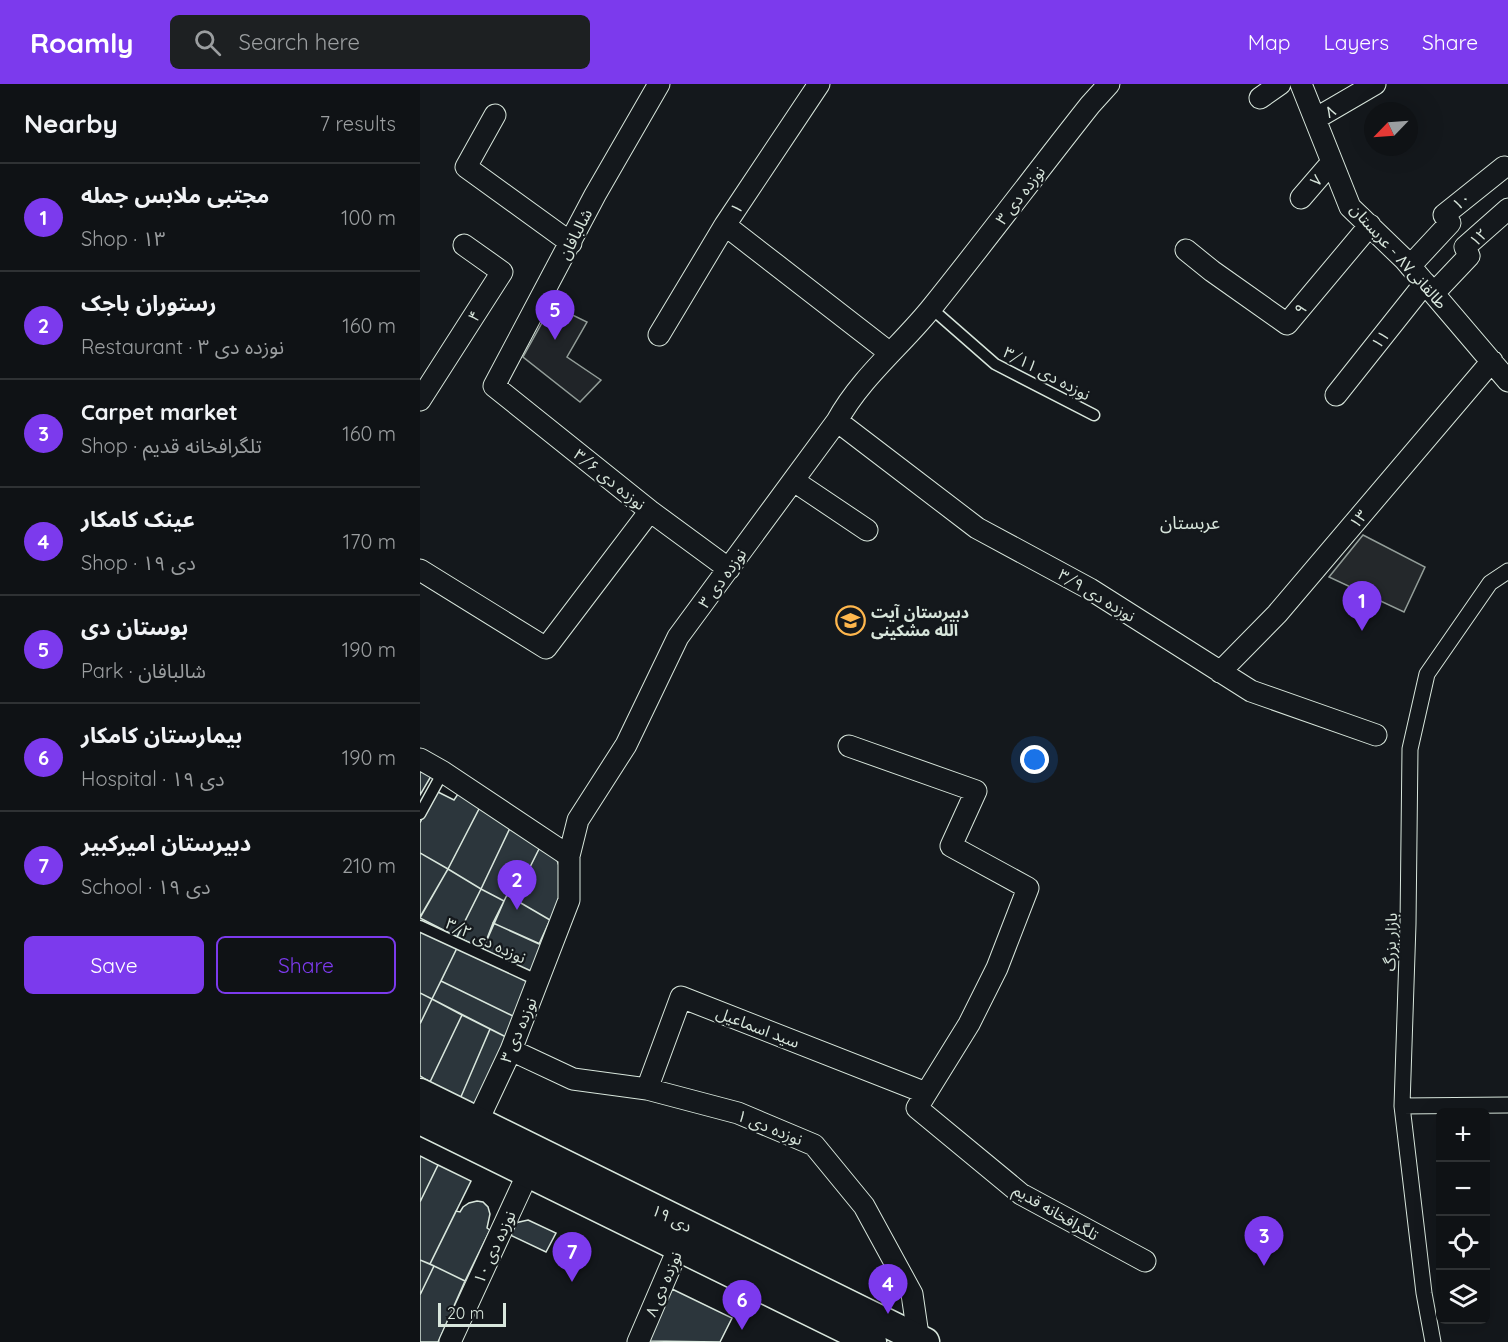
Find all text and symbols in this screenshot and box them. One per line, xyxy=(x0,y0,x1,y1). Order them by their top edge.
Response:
search box xyxy=(170,15,590,69)
text: Roamly xyxy=(30,25,134,60)
icon: search xyxy=(191,26,224,59)
text: Search here xyxy=(239,28,360,56)
text: Map xyxy=(1248,29,1291,55)
text: Layers xyxy=(1324,29,1389,55)
text: Share xyxy=(1422,29,1478,55)
street label: ۸ xyxy=(1321,100,1339,122)
north arrow xyxy=(1364,102,1418,156)
text: Nearby xyxy=(24,107,118,140)
text: 7 results xyxy=(320,111,396,136)
street label: نوزده دی ۳ xyxy=(991,162,1049,228)
street label: ۷ xyxy=(1305,170,1327,190)
text: مجتبى ملابس جمله xyxy=(81,181,269,209)
street label: ۱۰ xyxy=(1448,187,1474,215)
street label: ۱ xyxy=(725,199,747,217)
street label: طالقانی۸۷ - عربستان xyxy=(1346,199,1452,313)
text: 1 xyxy=(40,205,47,230)
text: 100 m xyxy=(341,205,396,230)
street label: شالبافان xyxy=(554,205,596,263)
street label: ۱۲ xyxy=(1464,223,1492,251)
text: Shop · ۱۳ xyxy=(81,226,166,251)
text: رستوران باجک xyxy=(81,289,216,317)
pin: 5 xyxy=(536,290,574,340)
street label: ۹ xyxy=(1289,299,1311,319)
street label: ۴ xyxy=(463,307,485,325)
text: 2 xyxy=(38,313,49,338)
text: 160 m xyxy=(342,313,396,338)
street label: ۱۱ xyxy=(1366,326,1394,352)
text: Restaurant · نوزده دی ۳ xyxy=(81,334,284,359)
street label: نوزده دی ۳/۱۱ xyxy=(1000,342,1094,404)
text: Carpet market xyxy=(81,398,238,426)
text: 3 xyxy=(38,421,49,446)
text: 160 m xyxy=(342,421,396,446)
text: Shop · تلگرافخانه قدیم xyxy=(81,433,262,458)
street label: نوزده دی ۳/۶ xyxy=(570,444,650,514)
text: عینک کامکار xyxy=(81,505,195,533)
street label: ۱۳ xyxy=(1344,506,1372,532)
district label: عربستان xyxy=(1160,511,1220,534)
text: 4 xyxy=(38,529,49,554)
text: 170 m xyxy=(343,529,396,554)
street label: نوزده دی ۳ xyxy=(694,544,750,612)
text: Shop · ۱۹ دی xyxy=(81,550,196,575)
street label: نوزده دی ۳/۹ xyxy=(1055,564,1139,626)
pin: 1 xyxy=(1342,582,1382,631)
place label: دبیرستان آیت الله مشکینی xyxy=(871,602,969,640)
school or university icon: دبیرستان آیت الله مشکینی xyxy=(834,605,866,637)
text: بوستان دی xyxy=(81,613,188,641)
text: 5 xyxy=(38,637,49,662)
text: 190 m xyxy=(342,637,396,662)
text: Park · شالبافان xyxy=(81,658,206,683)
text: بیمارستان کامکار xyxy=(81,721,242,749)
text: 6 xyxy=(38,745,49,770)
text: 190 m xyxy=(342,745,396,770)
your location xyxy=(1020,745,1049,774)
text: Hospital · ۱۹ دی xyxy=(81,766,225,791)
text: دبیرستان امیرکبیر xyxy=(81,829,251,857)
text: 7 xyxy=(38,853,49,878)
text: 210 m xyxy=(342,853,396,878)
pin: 2 xyxy=(498,860,536,910)
text: School · ۱۹ دی xyxy=(81,874,211,899)
street label: بازار بزرگ xyxy=(1379,912,1401,972)
street label: نوزده دی ۳/۲ xyxy=(443,913,529,967)
button: Save xyxy=(24,936,204,994)
button: Share xyxy=(216,936,396,994)
street label: نوزده دی ۳ xyxy=(495,994,541,1066)
street label: سید اسماعیل xyxy=(714,1002,802,1052)
street label: نوزده دی ۱ xyxy=(734,1105,806,1149)
map controls xyxy=(1436,1108,1490,1324)
button: + xyxy=(1436,1108,1490,1162)
button: − xyxy=(1436,1162,1490,1216)
street label: تلگرافخانه قدیم xyxy=(1008,1179,1103,1247)
street label: ۱۹ دی xyxy=(649,1200,695,1236)
street label: نوزده دی ۱۰ xyxy=(468,1207,520,1287)
pin: 3 xyxy=(1244,1216,1284,1266)
button: locate xyxy=(1436,1216,1490,1270)
pin: 7 xyxy=(552,1232,592,1282)
street label: نوزده دی ۸ xyxy=(640,1248,686,1320)
pin: 4 xyxy=(868,1264,908,1314)
button: layers xyxy=(1436,1270,1490,1324)
pin: 6 xyxy=(722,1280,762,1330)
scale bar xyxy=(438,1300,506,1328)
text: 20 m xyxy=(447,1303,484,1323)

